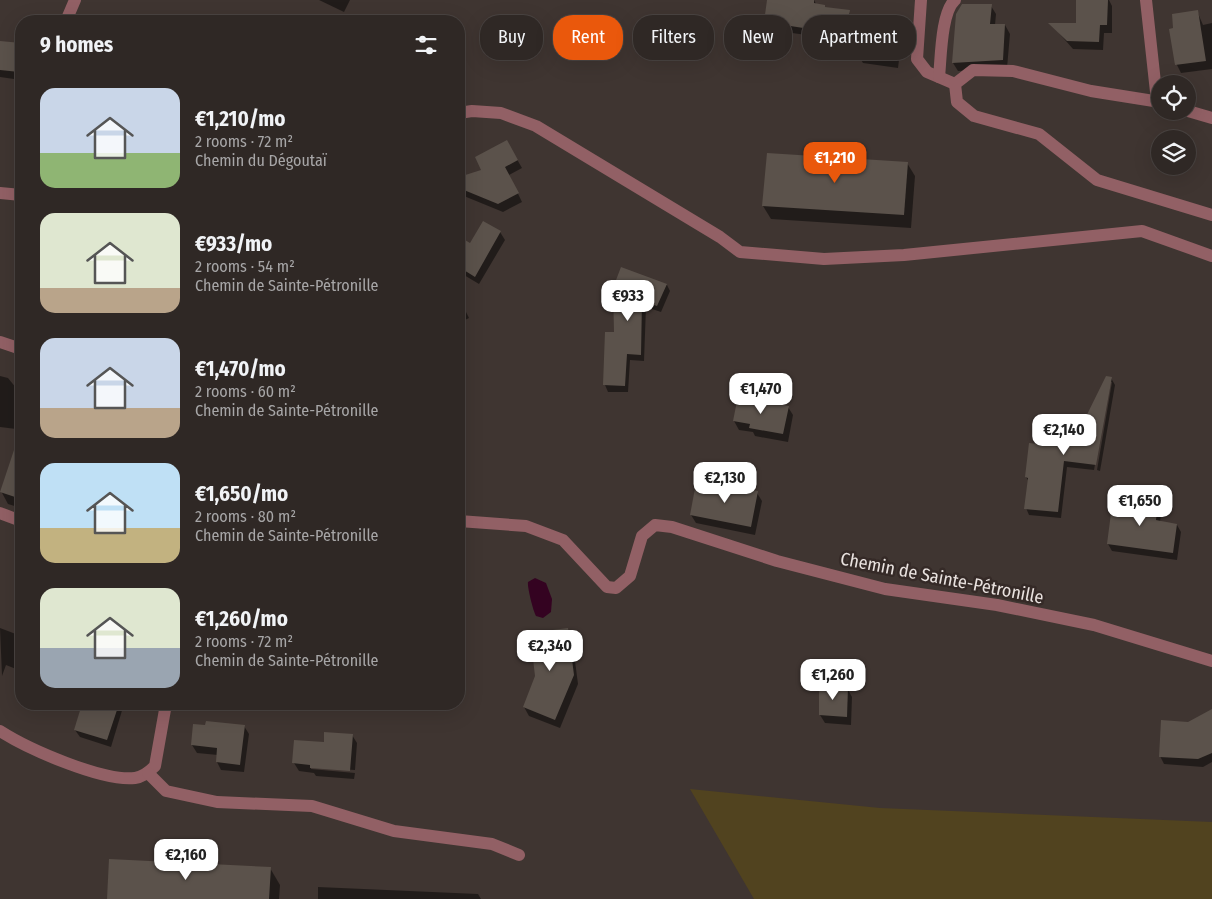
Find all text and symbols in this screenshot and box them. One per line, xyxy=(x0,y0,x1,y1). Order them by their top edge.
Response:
chip: Buy xyxy=(480,15,543,60)
chip: Rent xyxy=(553,15,623,60)
chip: Filters xyxy=(633,15,714,60)
chip: New xyxy=(724,15,792,60)
chip: Apartment xyxy=(802,15,916,60)
icon: filters xyxy=(412,31,440,59)
text: 9 homes xyxy=(40,32,113,58)
map controls xyxy=(1151,75,1196,175)
button: locate xyxy=(1151,75,1196,120)
text: €1,210/mo xyxy=(195,106,285,132)
icon: home xyxy=(80,108,140,168)
button: layers xyxy=(1151,130,1196,175)
text: 2 rooms · 72 m² xyxy=(195,132,293,151)
pin: €1,210 xyxy=(794,142,876,184)
text: €1,210 xyxy=(814,148,856,167)
text: Chemin du Dégoutaï xyxy=(195,151,327,170)
text: €933/mo xyxy=(195,231,272,257)
icon: home xyxy=(80,233,140,293)
text: 2 rooms · 54 m² xyxy=(195,257,295,276)
text: Chemin de Sainte-Pétronille xyxy=(195,276,378,295)
pin: €933 xyxy=(598,280,658,322)
text: €933 xyxy=(612,286,644,305)
text: €1,470/mo xyxy=(195,356,286,382)
icon: home xyxy=(80,358,140,418)
pin: €1,470 xyxy=(720,372,802,415)
text: €1,470 xyxy=(740,379,782,398)
text: 2 rooms · 60 m² xyxy=(195,382,296,401)
text: Chemin de Sainte-Pétronille xyxy=(195,401,378,420)
pin: €2,140 xyxy=(1023,414,1105,456)
text: €2,140 xyxy=(1043,420,1085,439)
pin: €2,130 xyxy=(684,462,766,504)
text: €2,130 xyxy=(705,468,745,487)
text: €1,650/mo xyxy=(195,481,288,507)
icon: home xyxy=(80,483,140,543)
pin: €1,650 xyxy=(1099,484,1181,527)
text: €1,650 xyxy=(1118,491,1162,510)
text: 2 rooms · 80 m² xyxy=(195,507,296,526)
text: Chemin de Sainte-Pétronille xyxy=(195,526,378,545)
street label: Chemin de Sainte-Pétronille xyxy=(839,548,1045,609)
text: €1,260/mo xyxy=(195,606,288,632)
icon: home xyxy=(80,608,140,668)
pin: €2,340 xyxy=(509,630,591,672)
text: 2 rooms · 72 m² xyxy=(195,632,293,651)
text: €2,340 xyxy=(528,636,572,655)
text: Chemin de Sainte-Pétronille xyxy=(195,651,378,670)
pin: €1,260 xyxy=(792,658,874,701)
text: €1,260 xyxy=(812,665,855,684)
pin: €2,160 xyxy=(145,838,227,881)
text: €2,160 xyxy=(165,845,207,864)

